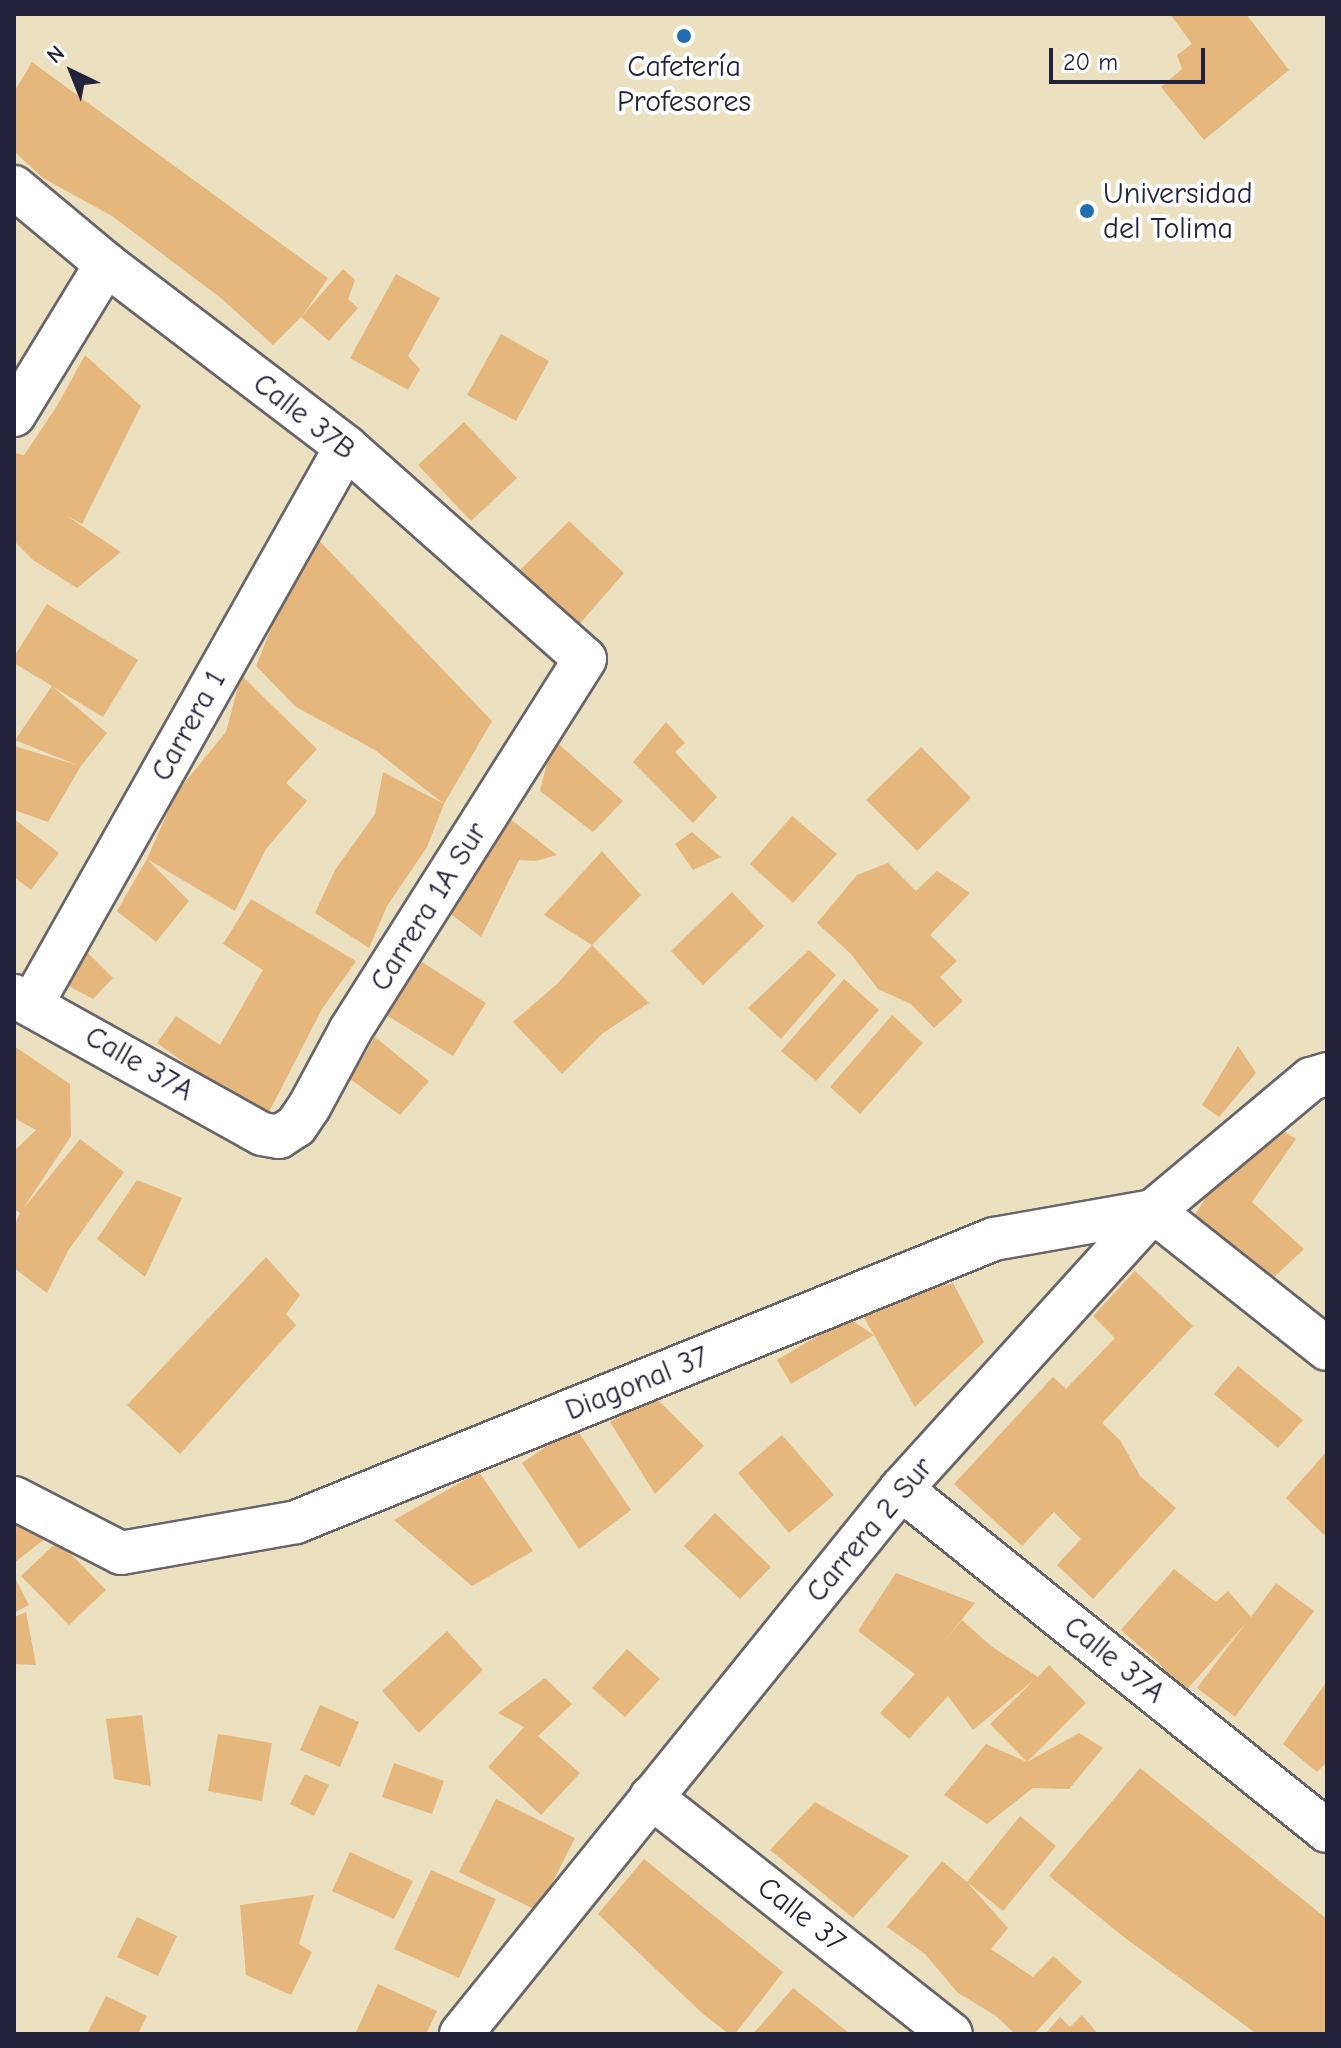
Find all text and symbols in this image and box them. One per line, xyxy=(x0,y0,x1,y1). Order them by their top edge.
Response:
marker: Cafetería Profesores xyxy=(675,27,693,45)
north arrow xyxy=(32,32,112,112)
scale bar xyxy=(1053,32,1209,82)
text: N xyxy=(42,40,70,69)
text: 20 m xyxy=(1063,48,1118,76)
place label: Cafetería Profesores xyxy=(617,49,751,120)
place label: Universidad del Tolima xyxy=(1103,176,1253,246)
marker: Universidad del Tolima xyxy=(1078,202,1096,220)
street label: Calle 37B xyxy=(246,366,362,468)
street label: Carrera 1 xyxy=(144,664,234,788)
street label: Carrera 1A Sur xyxy=(363,816,495,998)
street label: Calle 37A xyxy=(79,1019,199,1109)
street label: Diagonal 37 xyxy=(560,1339,714,1429)
street label: Carrera 2 Sur xyxy=(799,1450,941,1610)
street label: Calle 37A xyxy=(1056,1609,1172,1711)
street label: Calle 37 xyxy=(750,1870,852,1960)

